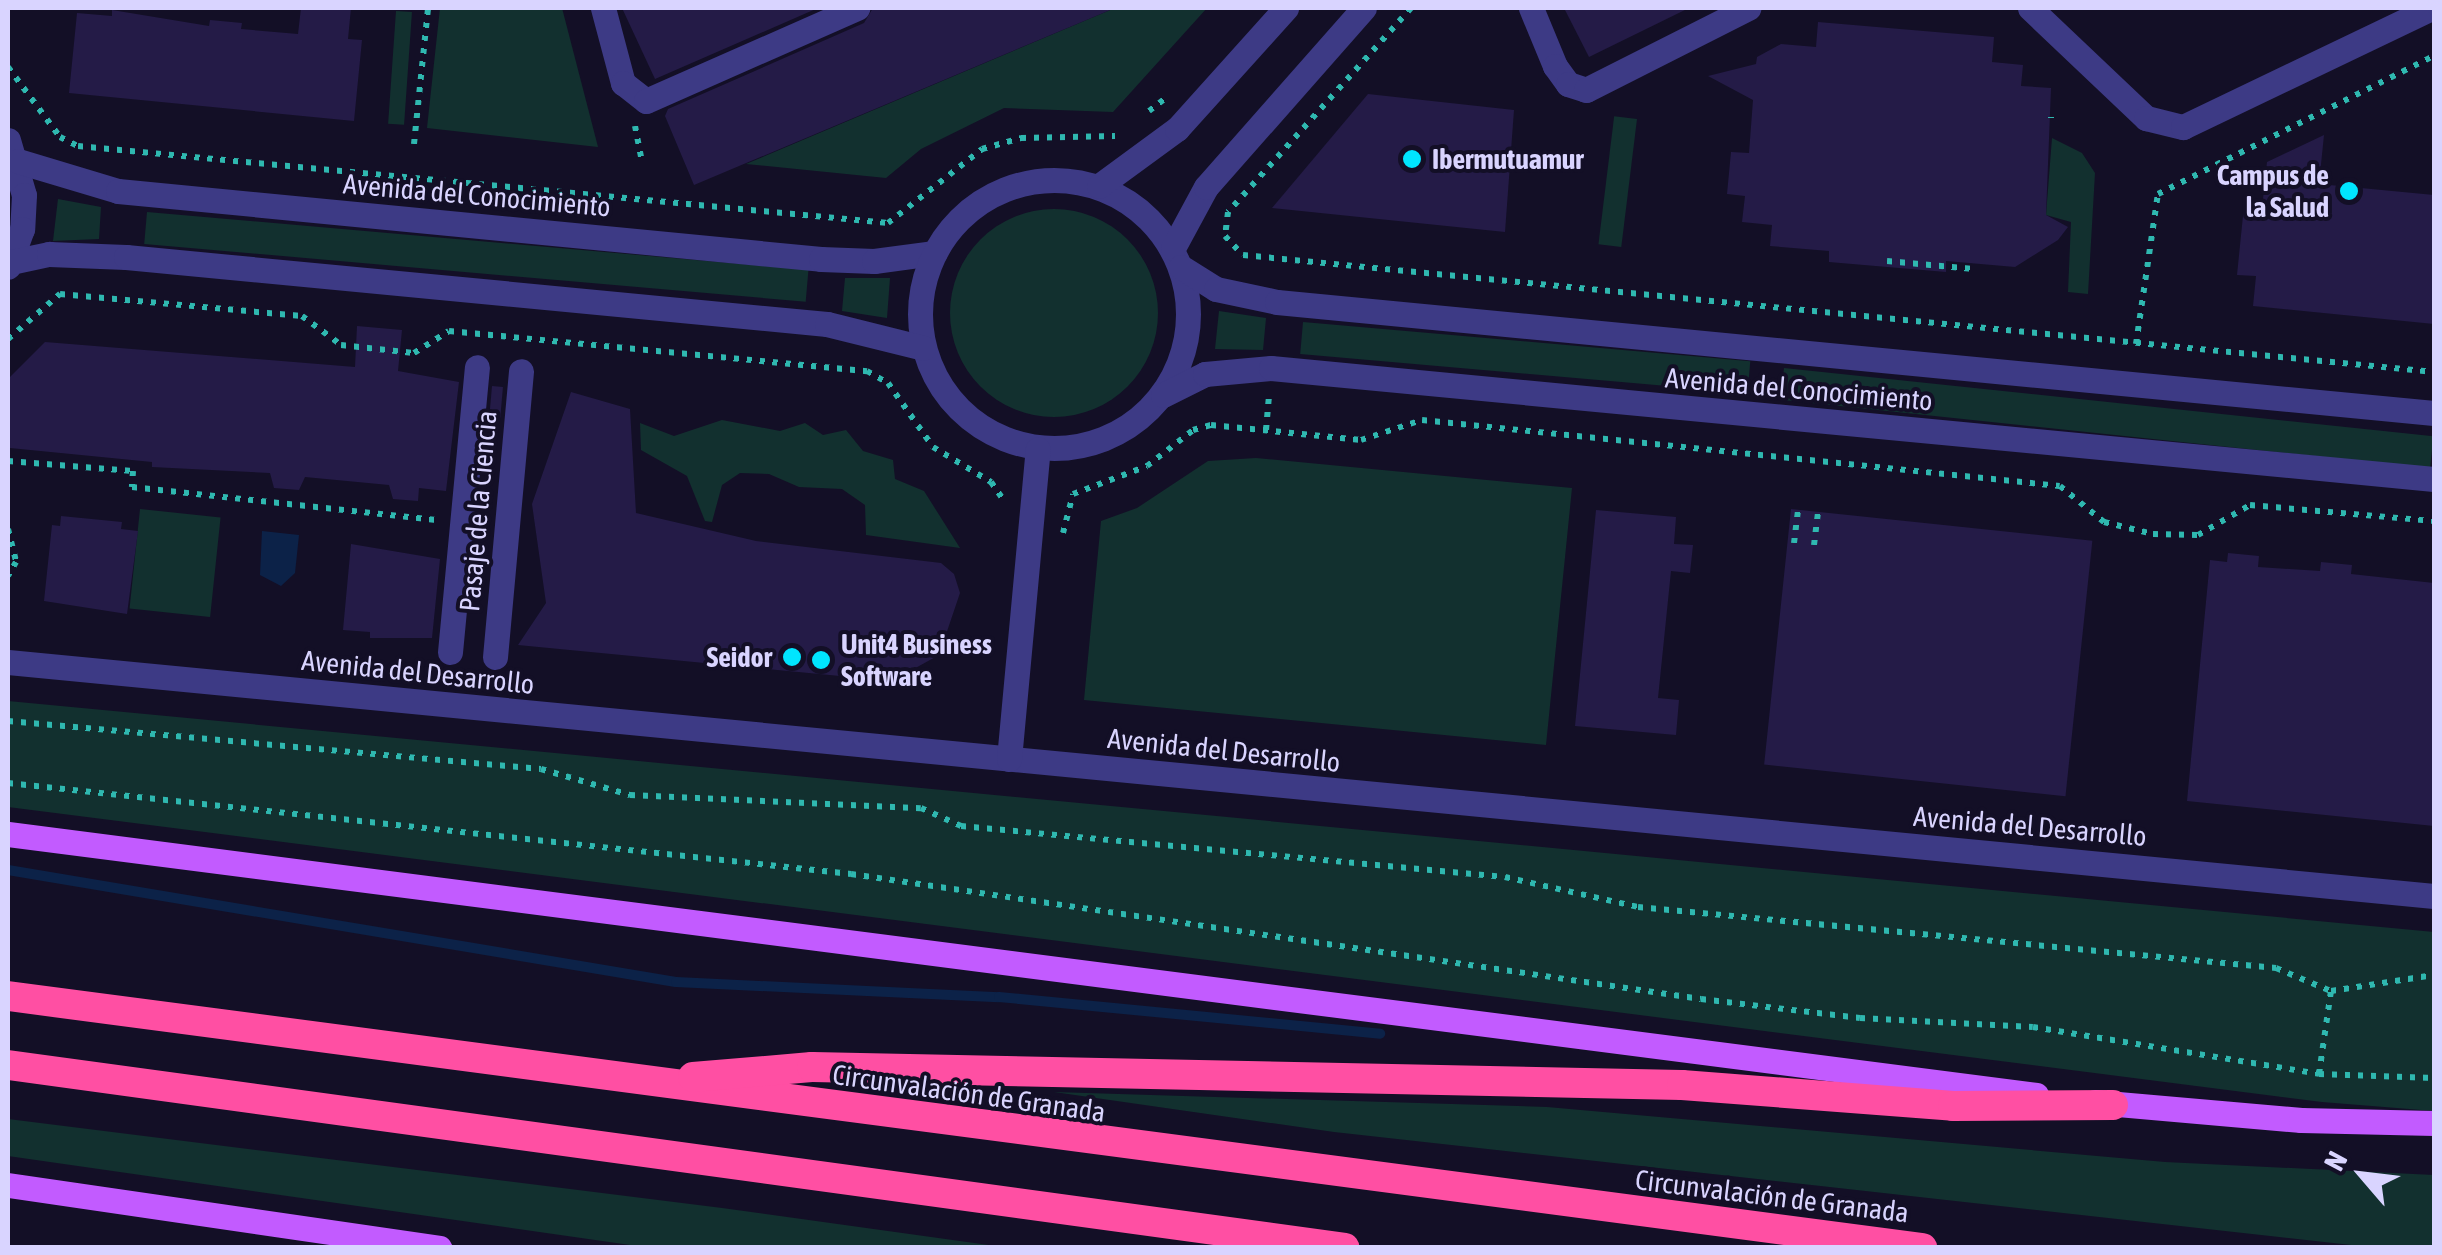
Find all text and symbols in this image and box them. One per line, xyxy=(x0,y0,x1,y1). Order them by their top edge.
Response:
place label: Ibermutuamur xyxy=(1432,142,1584,176)
marker: Ibermutuamur xyxy=(1401,148,1423,170)
place label: Campus de la Salud xyxy=(2217,158,2329,224)
street label: Avenida del Conocimiento xyxy=(342,167,612,223)
marker: Campus de la Salud xyxy=(2338,180,2360,202)
street label: Avenida del Conocimiento xyxy=(1664,361,1934,417)
street label: Pasaje de la Ciencia xyxy=(452,409,504,613)
place label: Unit4 Business Software xyxy=(841,627,992,693)
place label: Seidor xyxy=(706,640,772,674)
street label: Avenida del Desarrollo xyxy=(300,643,536,701)
marker: Seidor xyxy=(781,646,803,668)
marker: Unit4 Business Software xyxy=(810,649,832,671)
street label: Avenida del Desarrollo xyxy=(1106,721,1342,779)
street label: Avenida del Desarrollo xyxy=(1912,799,2148,853)
street label: Circunvalación de Granada xyxy=(830,1057,1108,1129)
north arrow xyxy=(2312,1125,2412,1225)
text: N xyxy=(2318,1146,2354,1176)
street label: Circunvalación de Granada xyxy=(1633,1163,1911,1229)

